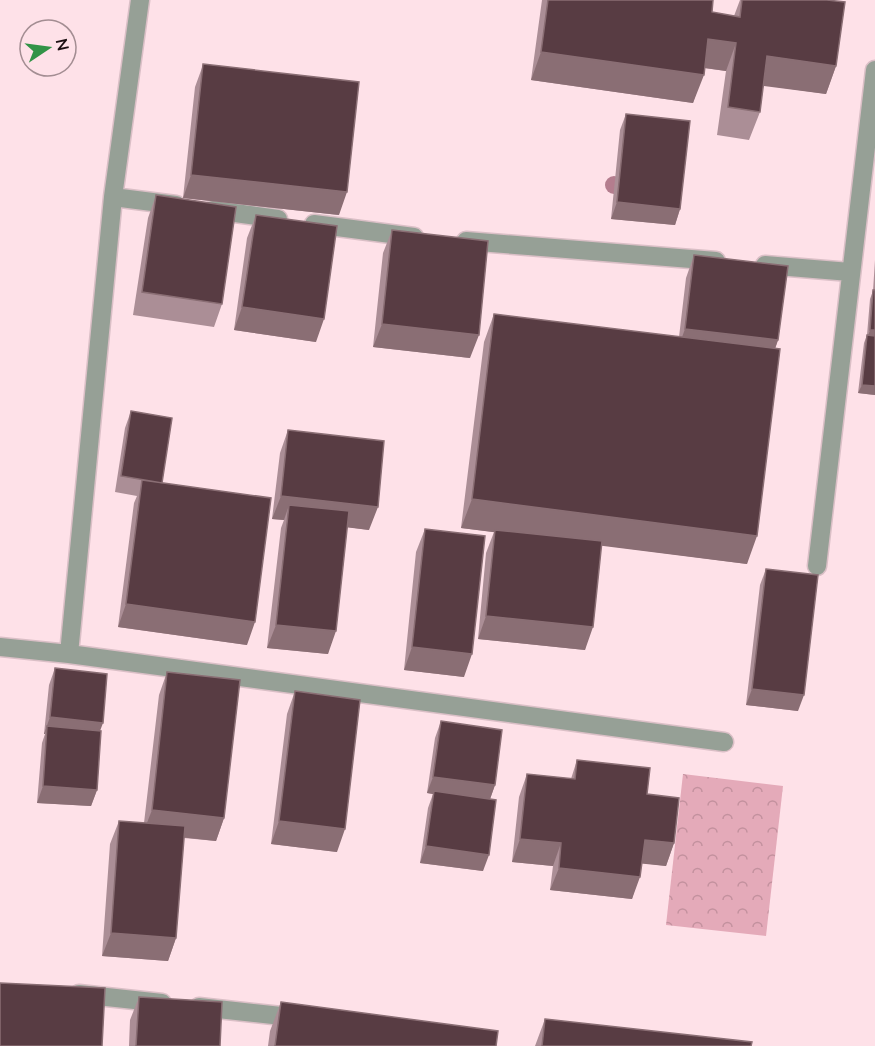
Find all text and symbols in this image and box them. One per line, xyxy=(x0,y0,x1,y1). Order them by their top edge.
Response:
north arrow xyxy=(18,18,78,78)
text: N xyxy=(52,36,74,53)

